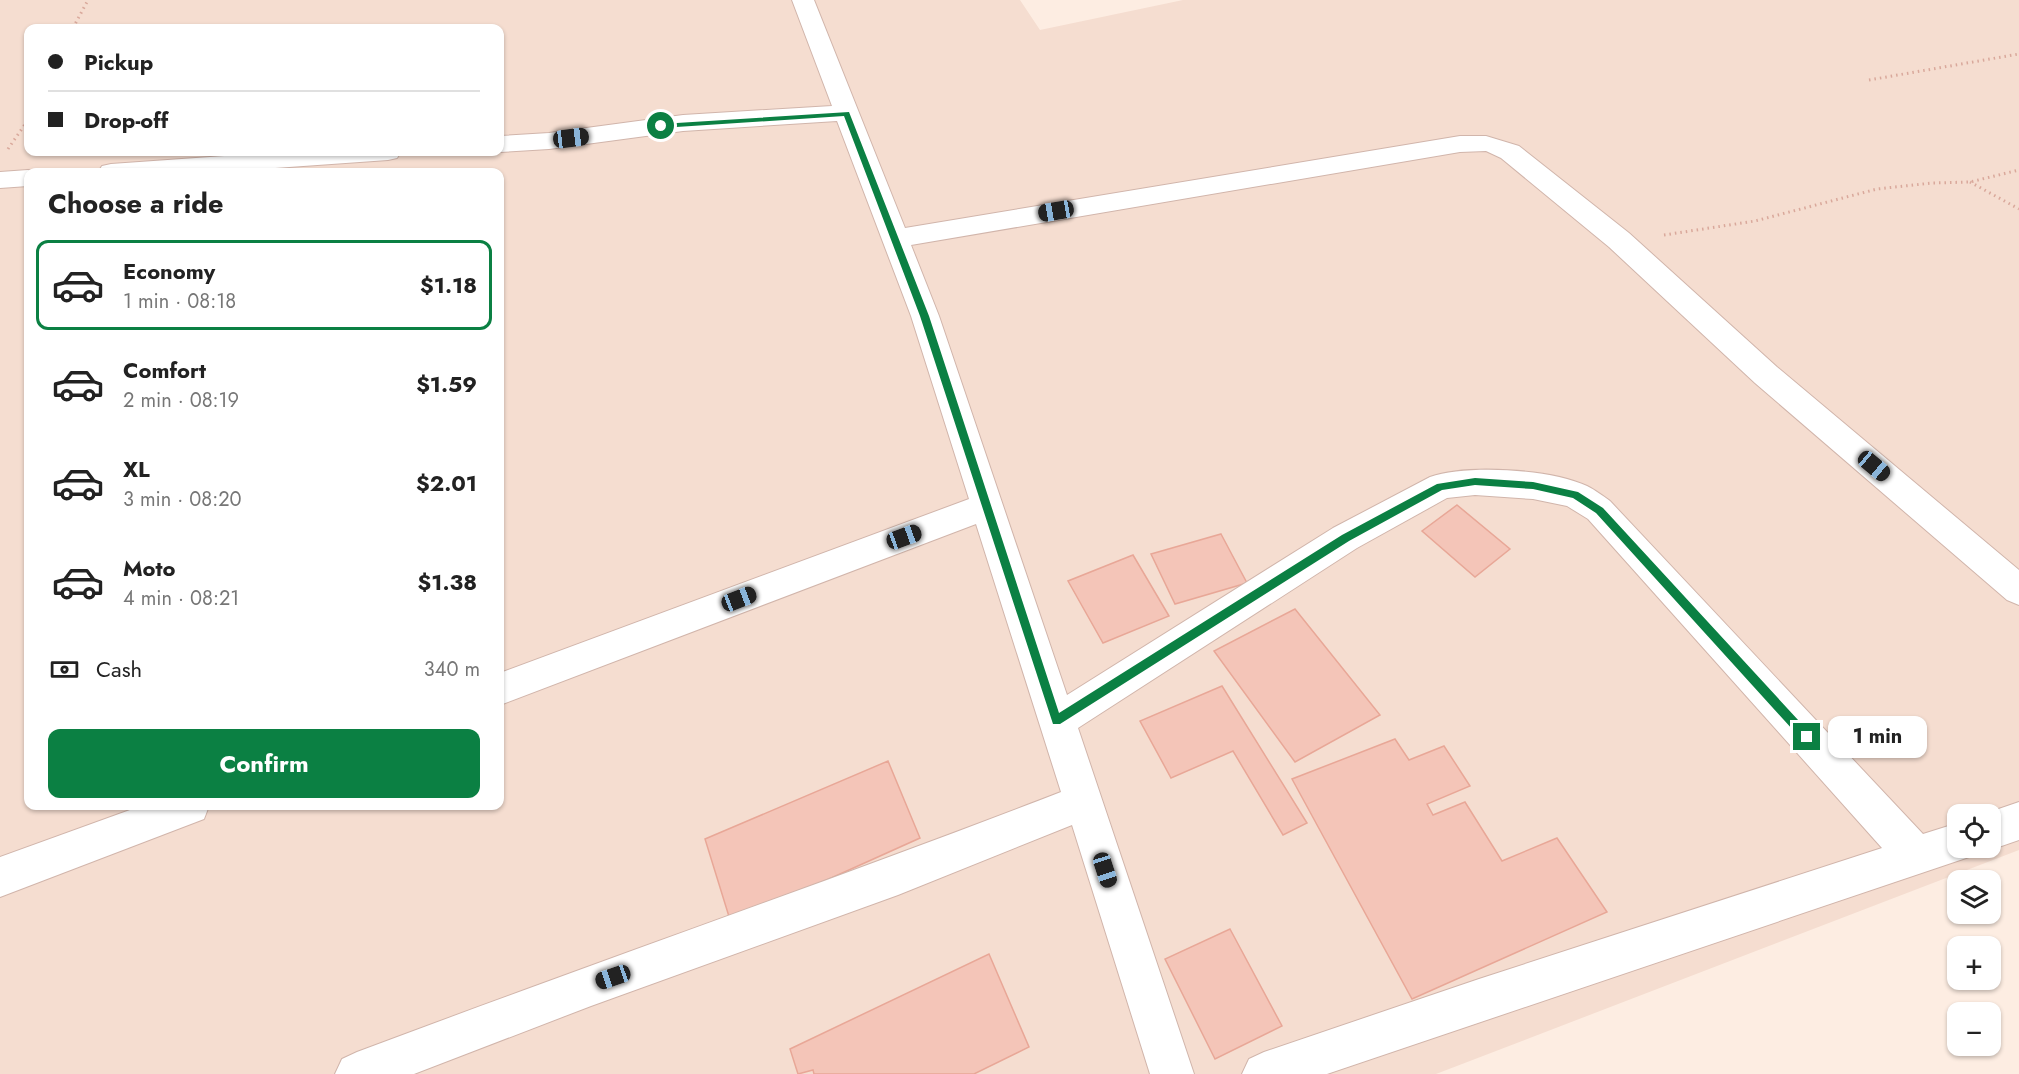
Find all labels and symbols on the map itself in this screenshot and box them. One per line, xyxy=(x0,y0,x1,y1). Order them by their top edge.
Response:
route start xyxy=(647,112,674,139)
car xyxy=(552,127,590,149)
car xyxy=(1037,199,1075,223)
car xyxy=(1854,448,1894,484)
car xyxy=(884,522,924,552)
car xyxy=(719,584,759,614)
callout: 1 min xyxy=(1828,716,1927,758)
route end xyxy=(1793,723,1820,750)
car xyxy=(1091,850,1119,890)
car xyxy=(593,963,633,991)

